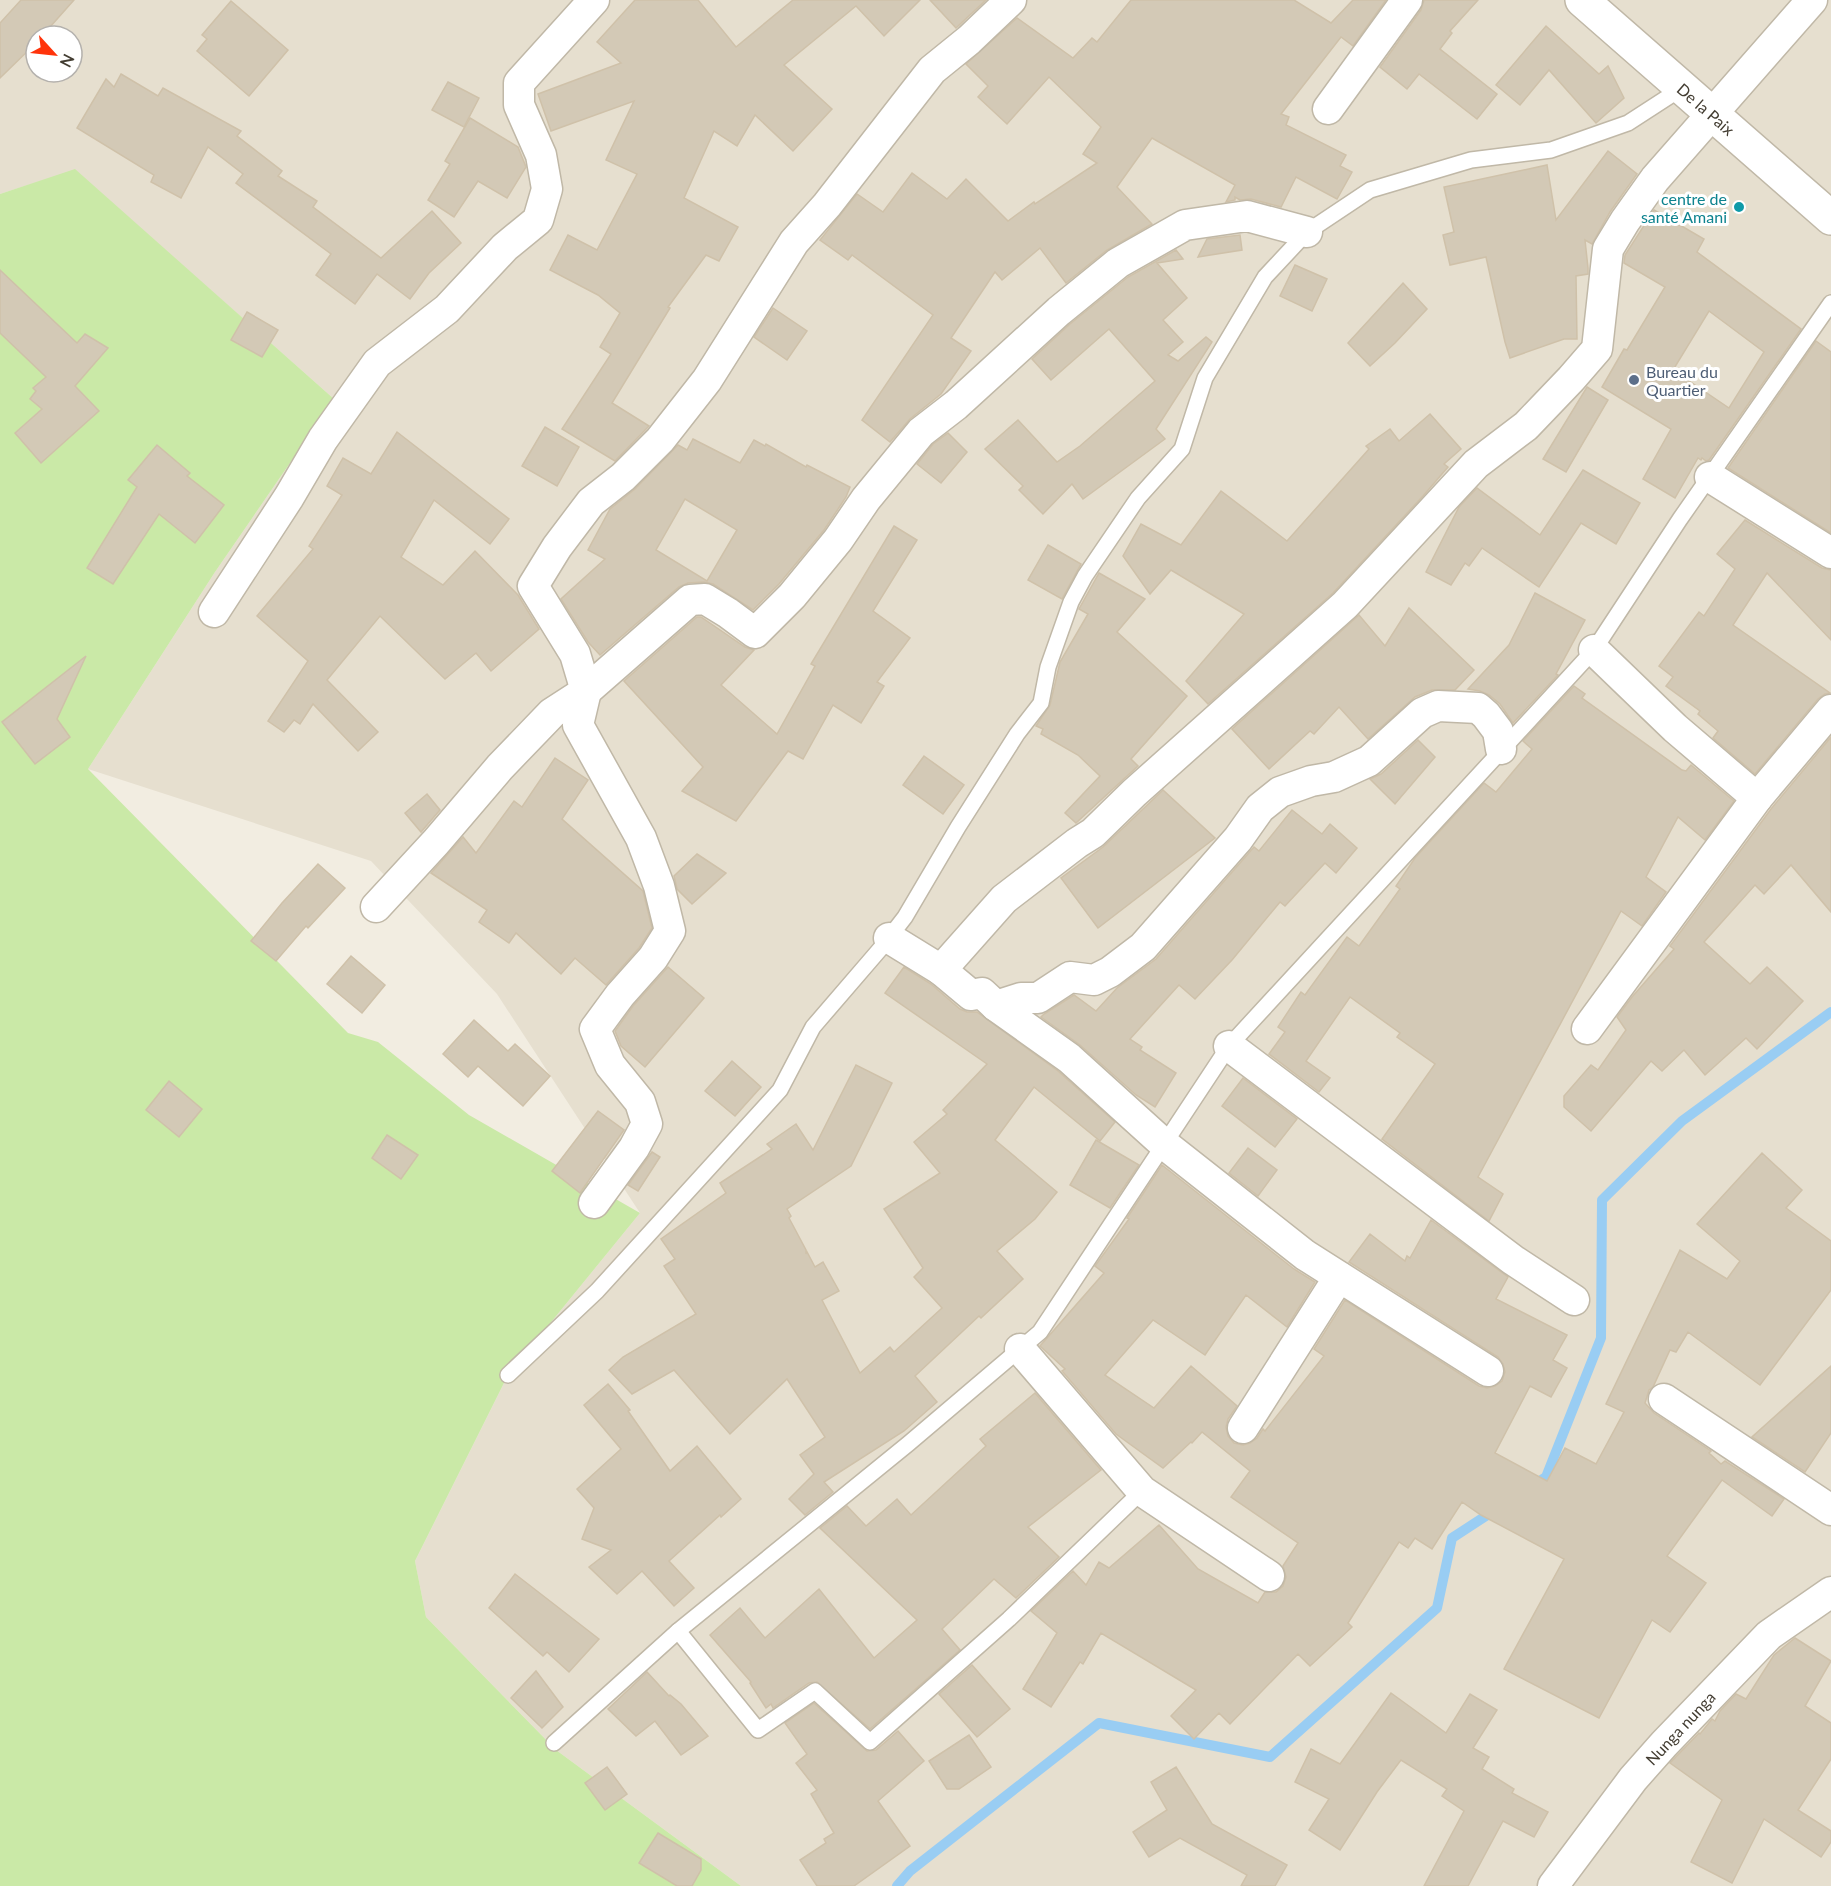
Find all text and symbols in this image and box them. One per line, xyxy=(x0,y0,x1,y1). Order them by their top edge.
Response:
north arrow xyxy=(24,24,84,84)
text: N xyxy=(57,51,79,71)
street label: De la Paix xyxy=(1674,79,1738,139)
place label: centre de santé Amani xyxy=(1641,189,1727,226)
marker: centre de santé Amani xyxy=(1732,200,1746,214)
place label: Bureau du Quartier xyxy=(1646,362,1718,399)
marker: Bureau du Quartier xyxy=(1627,373,1641,387)
street label: Nunga nunga xyxy=(1641,1687,1719,1769)

